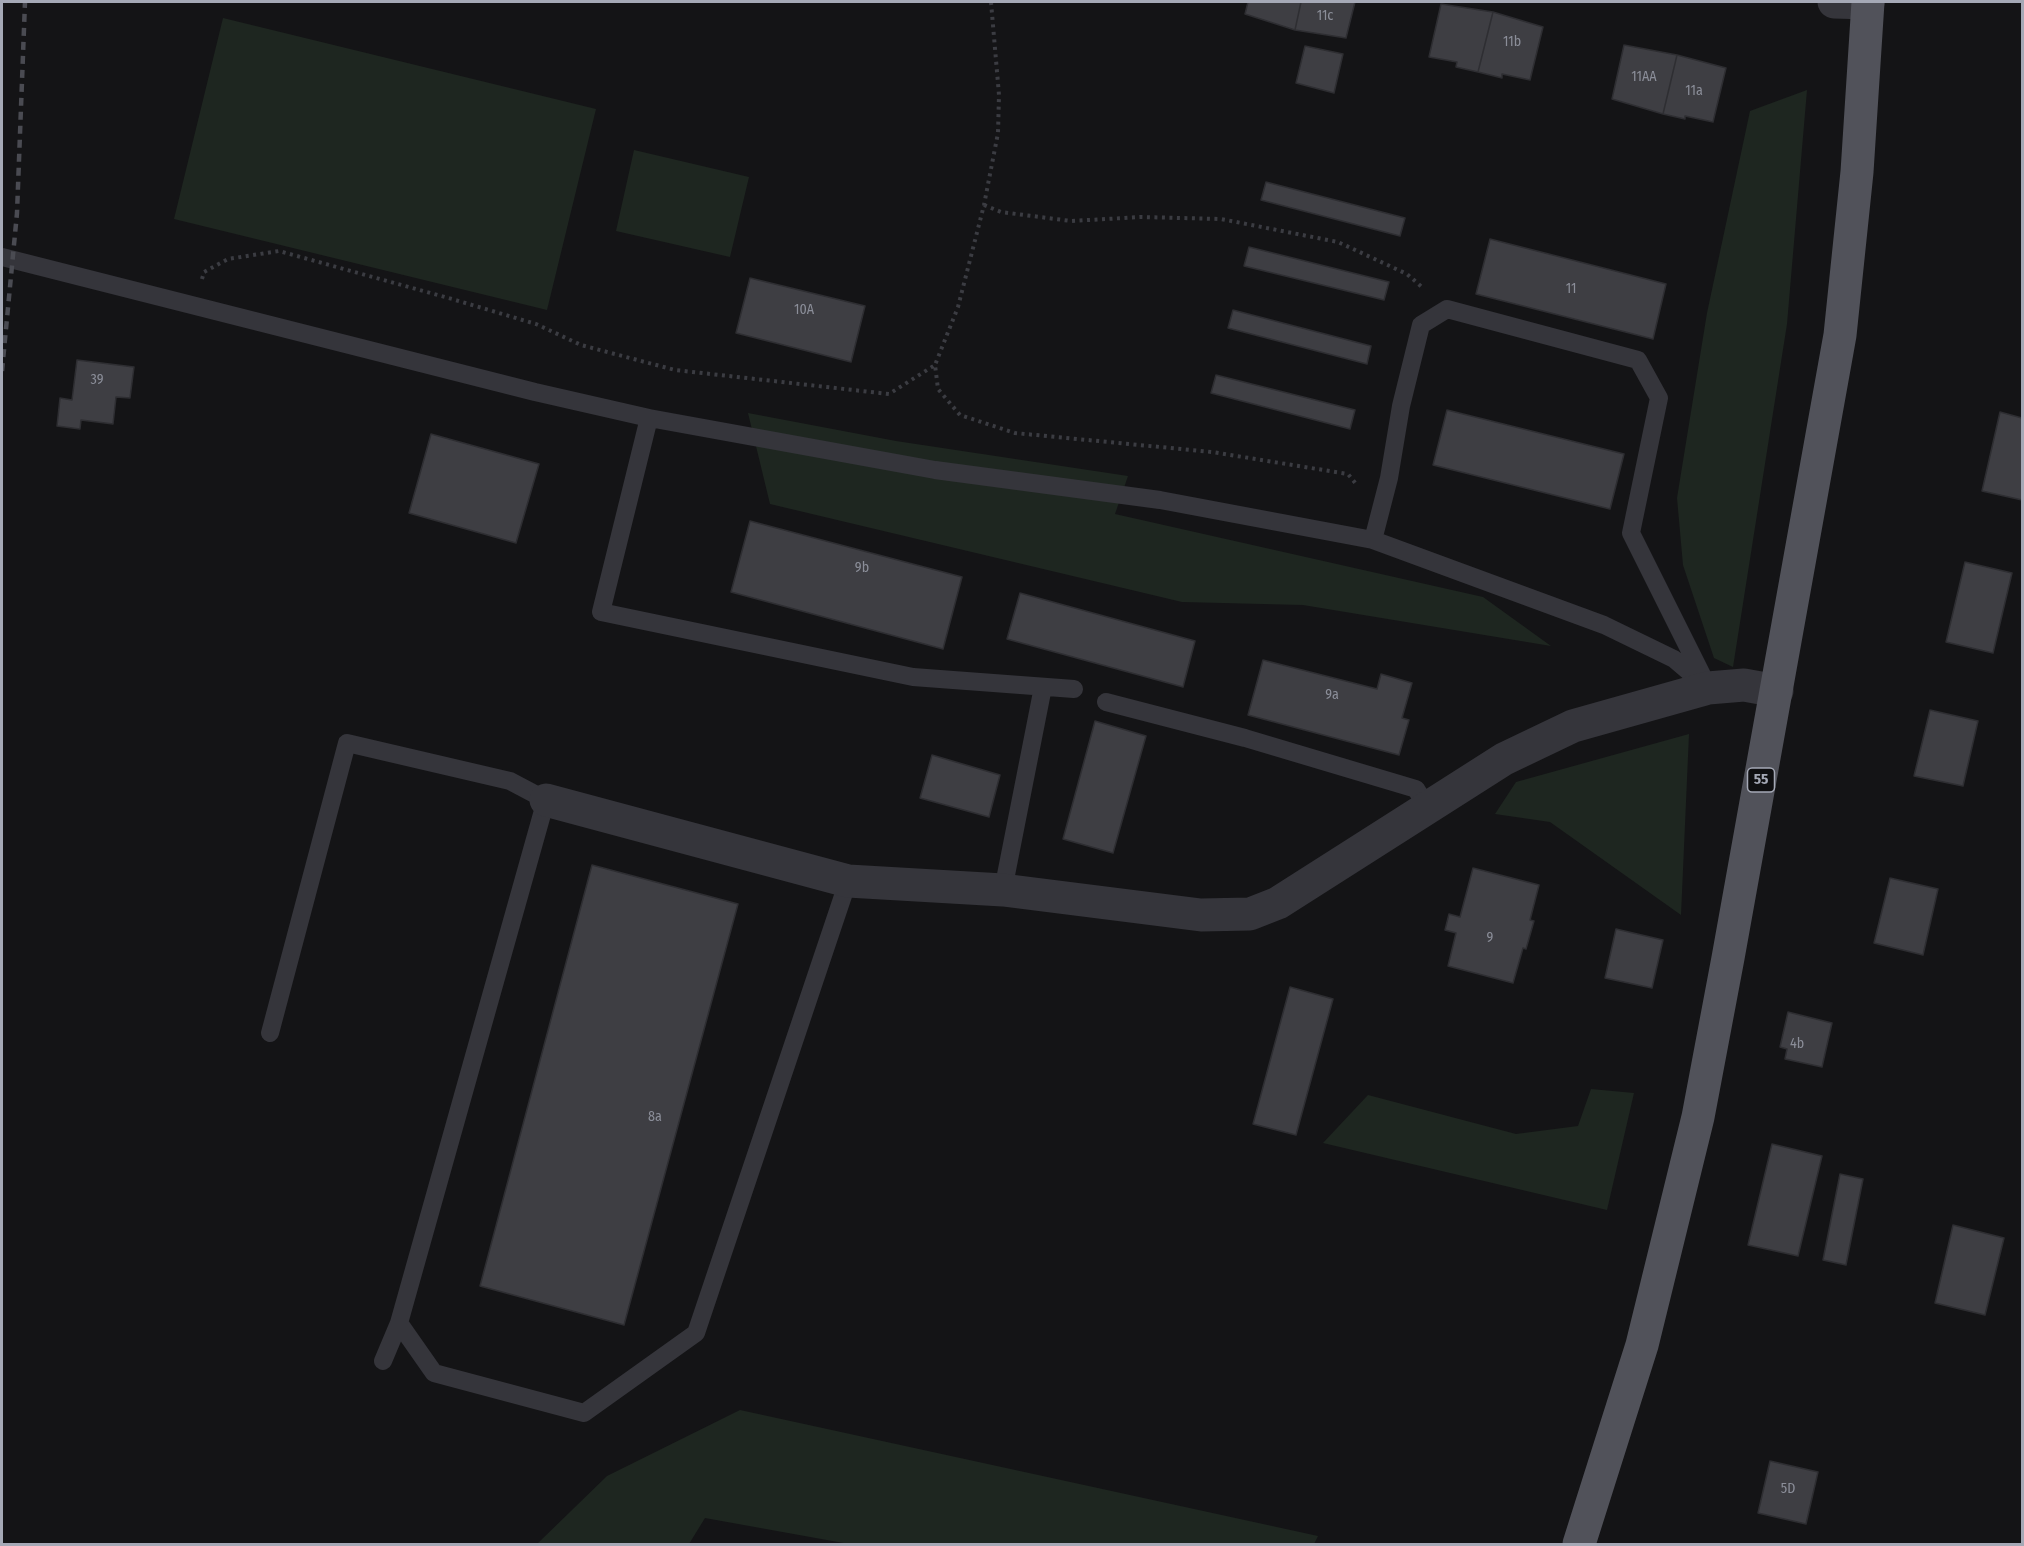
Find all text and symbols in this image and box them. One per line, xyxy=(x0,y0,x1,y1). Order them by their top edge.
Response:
house number: 11c xyxy=(1317,8,1333,24)
house number: 11b xyxy=(1503,34,1521,50)
house number: 11AA xyxy=(1631,69,1657,85)
house number: 11a xyxy=(1685,83,1703,99)
house number: 11 xyxy=(1566,281,1576,297)
house number: 10A xyxy=(794,302,814,318)
house number: 39 xyxy=(91,372,103,388)
house number: 9b xyxy=(855,560,869,576)
house number: 9a xyxy=(1325,687,1339,703)
road number: 55 xyxy=(1748,768,1774,792)
house number: 9 xyxy=(1487,930,1493,946)
house number: 4b xyxy=(1790,1036,1804,1052)
house number: 8a xyxy=(648,1109,662,1125)
house number: 5D xyxy=(1781,1481,1795,1497)

